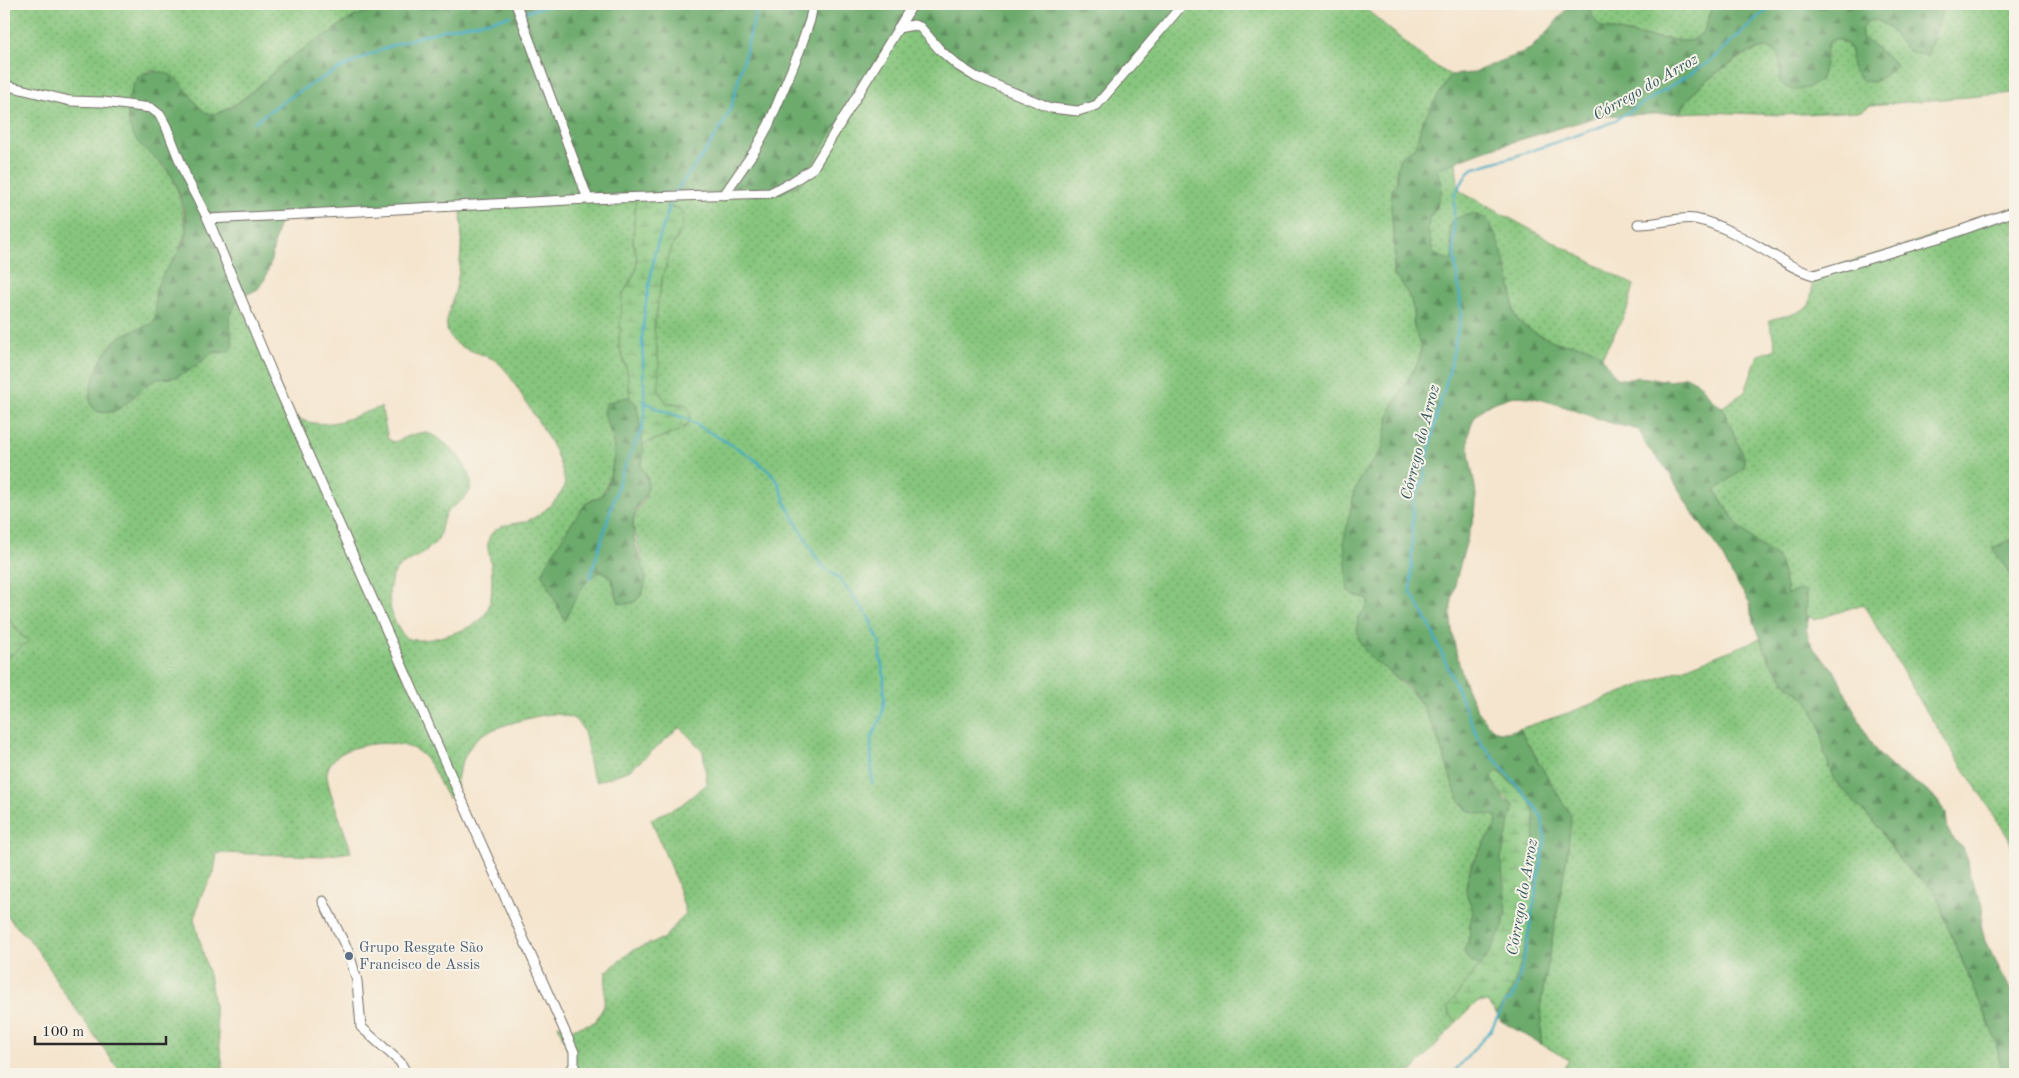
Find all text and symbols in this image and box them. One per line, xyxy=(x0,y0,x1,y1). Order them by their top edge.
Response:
water label: Córrego do Arroz xyxy=(1591,51,1701,124)
water label: Córrego do Arroz xyxy=(1399,383,1443,502)
water label: Córrego do Arroz xyxy=(1505,838,1541,957)
place label: Grupo Resgate São Francisco de Assis xyxy=(359,941,484,973)
marker: Grupo Resgate São Francisco de Assis xyxy=(343,950,355,962)
scale bar xyxy=(35,1013,166,1045)
text: 100 m xyxy=(42,1025,84,1040)

